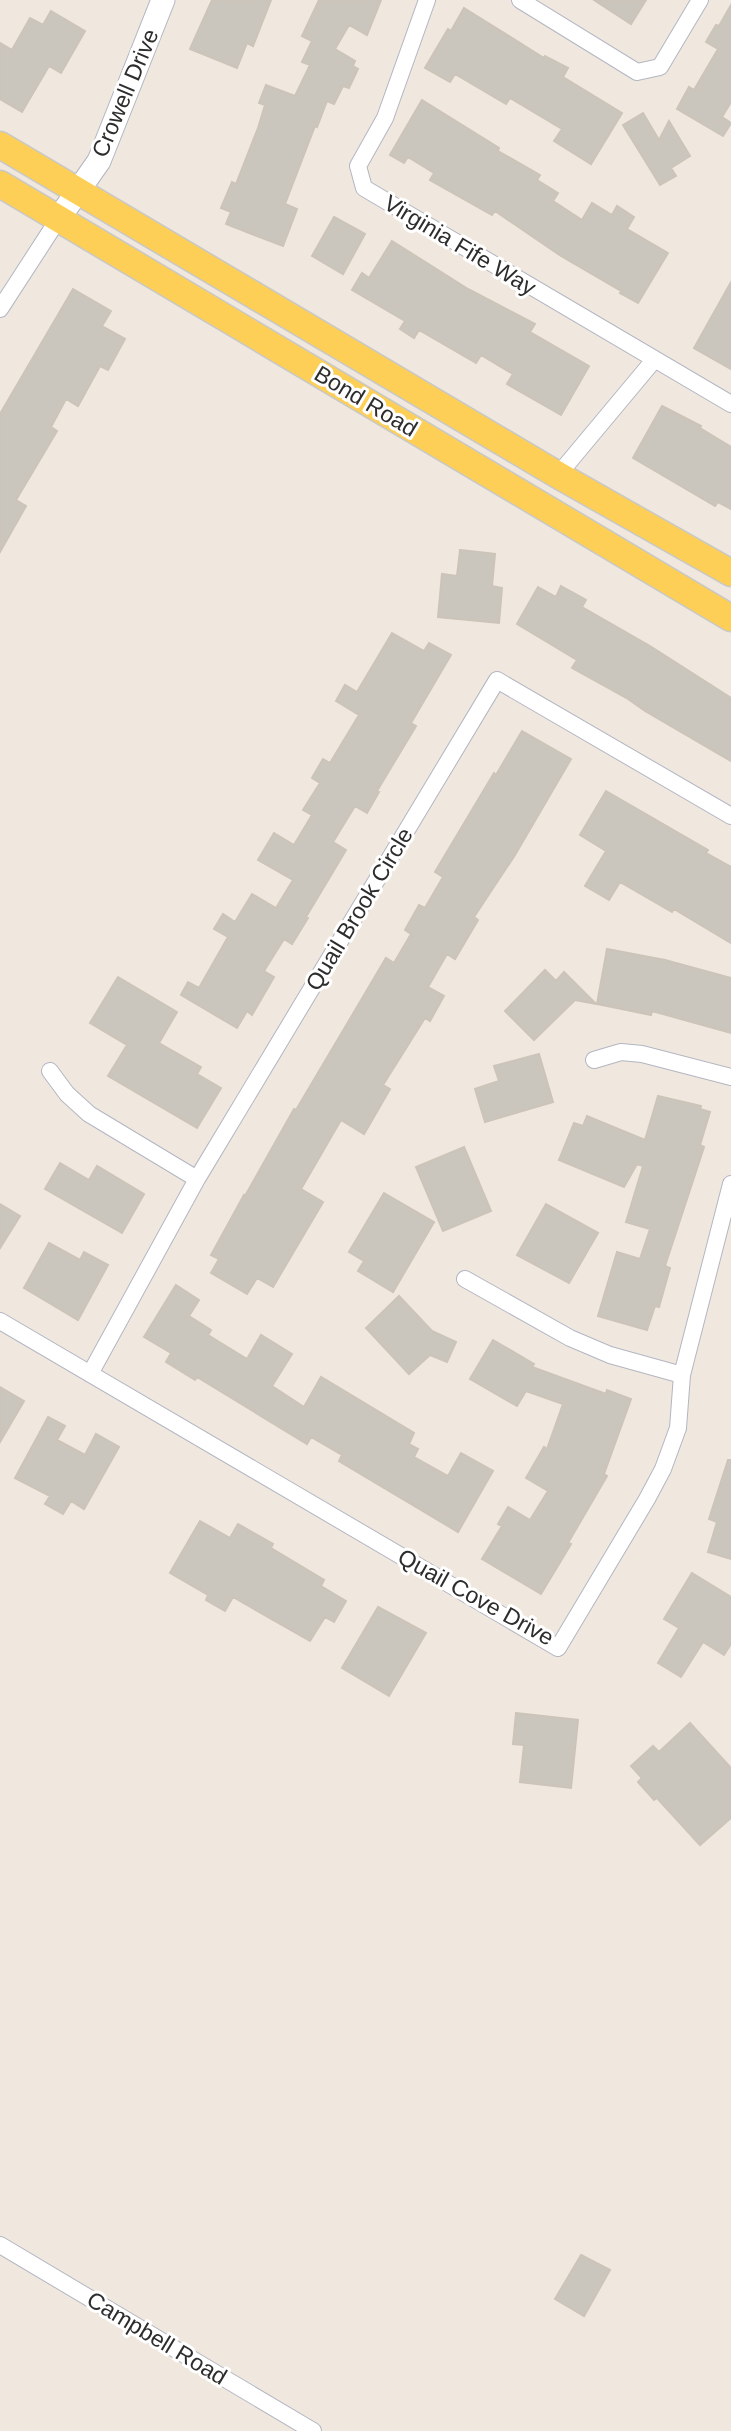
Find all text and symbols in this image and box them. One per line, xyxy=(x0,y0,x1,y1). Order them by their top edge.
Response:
street label: Crowell Drive xyxy=(86,25,164,161)
street label: Virginia Fife Way xyxy=(379,189,541,301)
street label: Bond Road xyxy=(310,360,422,442)
street label: Quail Brook Circle xyxy=(300,823,418,995)
street label: Quail Cove Drive xyxy=(394,1543,558,1651)
street label: Campbell Road xyxy=(82,2286,232,2390)

